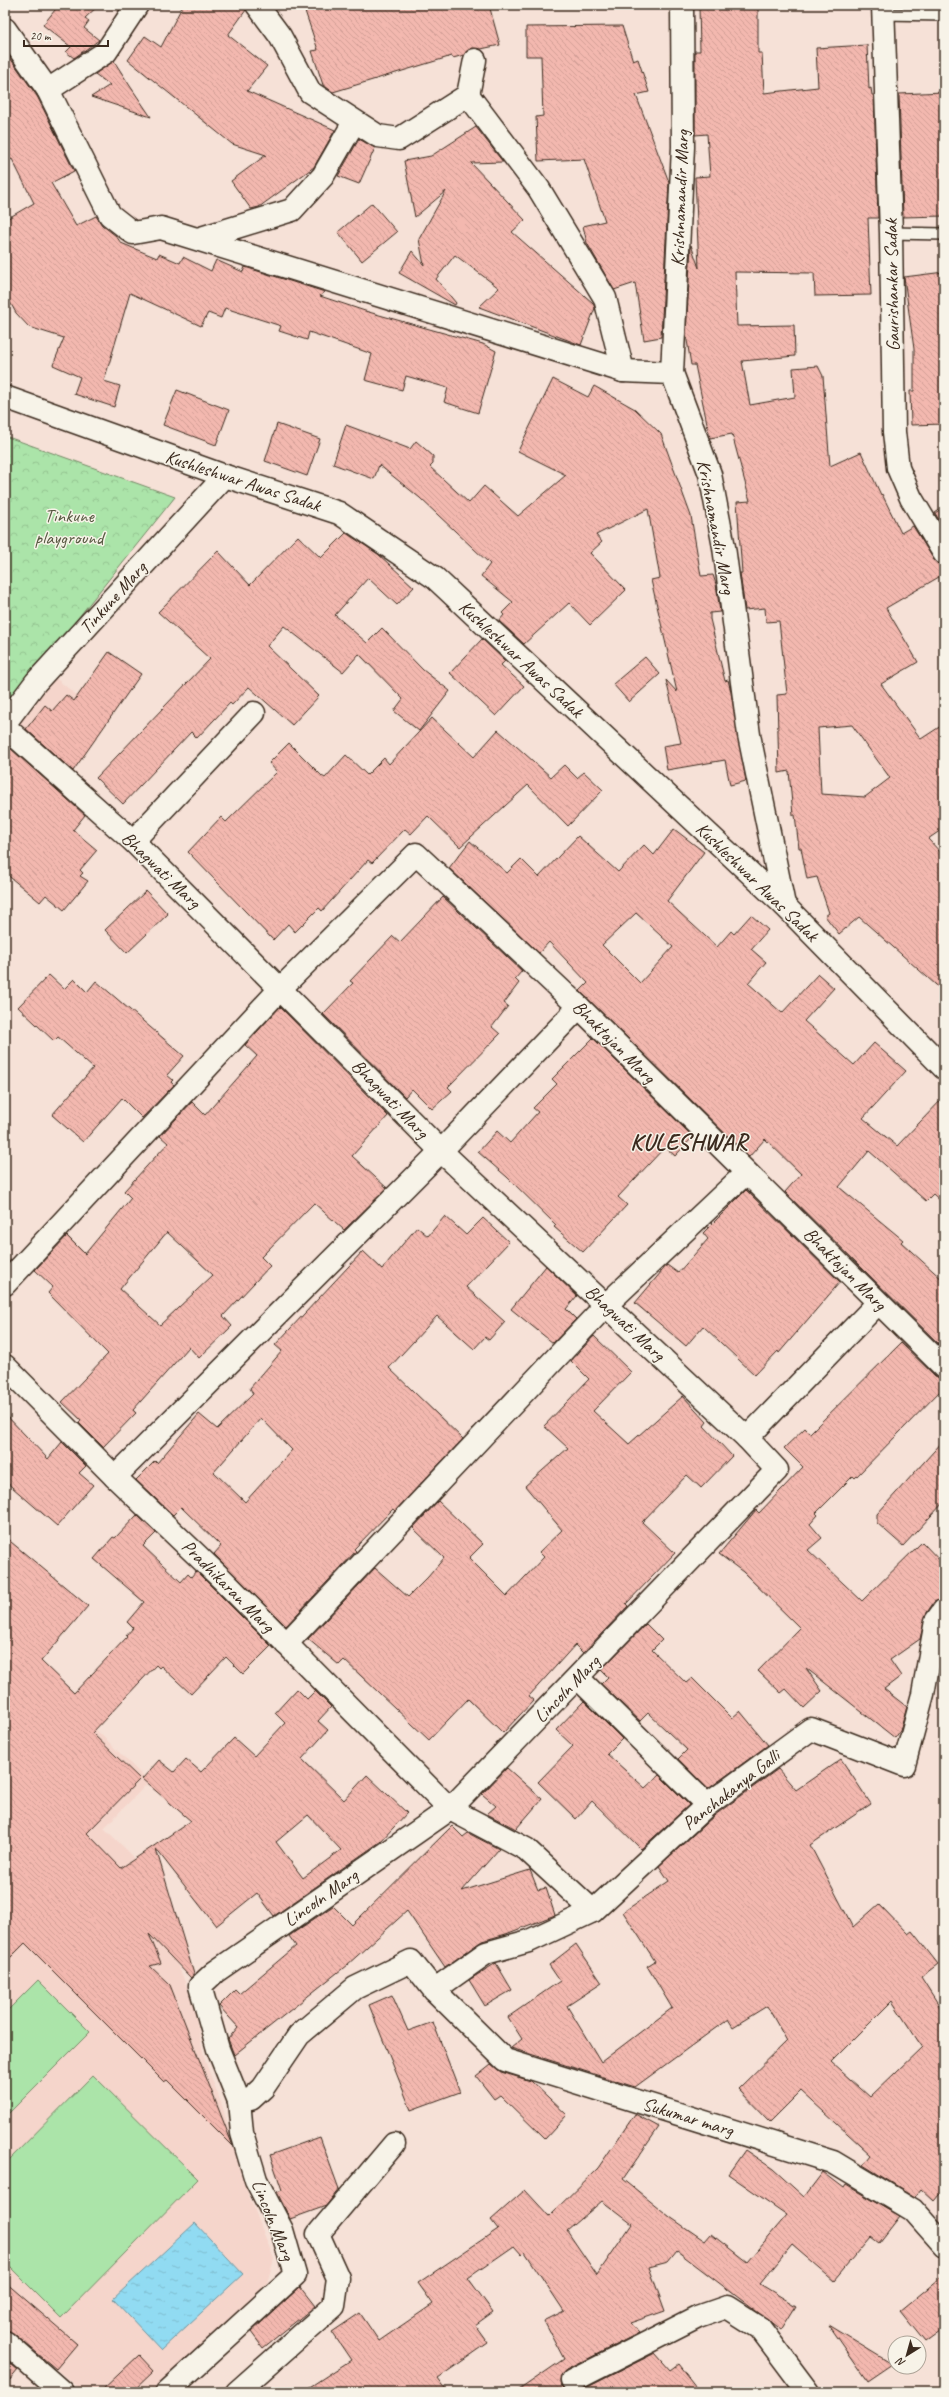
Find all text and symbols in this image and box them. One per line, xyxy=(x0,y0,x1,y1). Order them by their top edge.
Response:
scale bar xyxy=(24,22,108,48)
text: 20 m xyxy=(30,28,52,44)
street label: Krishnamandir Marg xyxy=(666,128,694,267)
street label: Gaurishankar Sadak xyxy=(879,217,905,352)
street label: Kushleshwar Awas Sadak xyxy=(162,445,325,518)
street label: Krishnamandir Marg xyxy=(691,458,741,598)
park label: Tinkune playground xyxy=(35,504,107,550)
street label: Tinkune Marg xyxy=(74,556,153,639)
street label: Kushleshwar Awas Sadak xyxy=(454,595,589,724)
street label: Kushleshwar Awas Sadak xyxy=(690,817,824,948)
street label: Bhagwati Marg xyxy=(116,826,207,915)
street label: Bhaktajan Marg xyxy=(567,995,662,1090)
street label: Bhagwati Marg xyxy=(346,1054,435,1145)
district label: KULESHWAR xyxy=(630,1128,750,1157)
street label: Bhaktajan Marg xyxy=(798,1222,893,1317)
street label: Bhagwati Marg xyxy=(580,1280,671,1367)
street label: Pradhikaran Marg xyxy=(177,1535,280,1638)
street label: Lincoln Marg xyxy=(529,1649,606,1728)
street label: Panchakanya Galli xyxy=(677,1743,787,1836)
street label: Lincoln Marg xyxy=(279,1863,364,1932)
street label: Sukumar marg xyxy=(640,2092,737,2142)
street label: Lincoln Marg xyxy=(246,2176,301,2265)
north arrow xyxy=(887,2335,927,2375)
text: N xyxy=(892,2354,908,2371)

